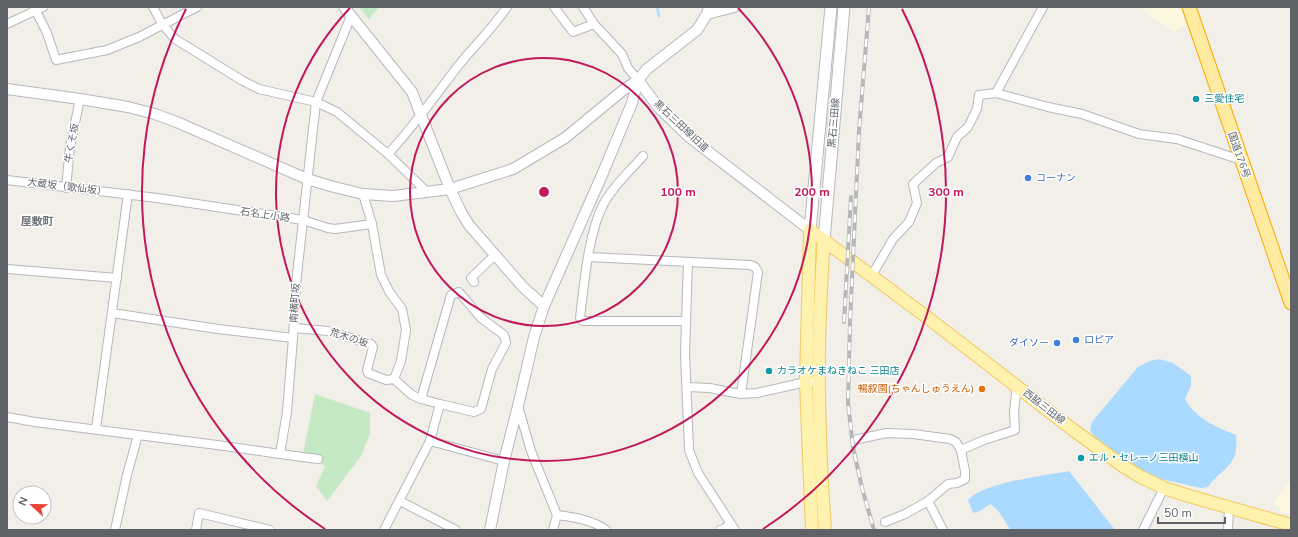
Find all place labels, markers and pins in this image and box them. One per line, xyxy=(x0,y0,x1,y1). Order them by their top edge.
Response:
place label: 三愛住宅 xyxy=(1204,92,1244,106)
marker: 三愛住宅 xyxy=(1191,94,1201,104)
place label: コーナン xyxy=(1036,171,1076,185)
marker: コーナン xyxy=(1023,173,1033,183)
centre of rings xyxy=(537,185,551,199)
place label: ロピア xyxy=(1084,333,1114,347)
marker: ロピア xyxy=(1071,335,1081,345)
place label: ダイソー xyxy=(1009,336,1049,350)
marker: ダイソー xyxy=(1052,338,1062,348)
place label: カラオケまねきねこ 三田店 xyxy=(777,364,900,378)
marker: カラオケまねきねこ 三田店 xyxy=(764,366,774,376)
place label: 暢叙園(ちゃんしゅうえん) xyxy=(858,382,974,396)
marker: 暢叙園(ちゃんしゅうえん) xyxy=(977,384,987,394)
place label: エル・セレーノ三田横山 xyxy=(1089,451,1198,465)
marker: エル・セレーノ三田横山 xyxy=(1076,453,1086,463)

